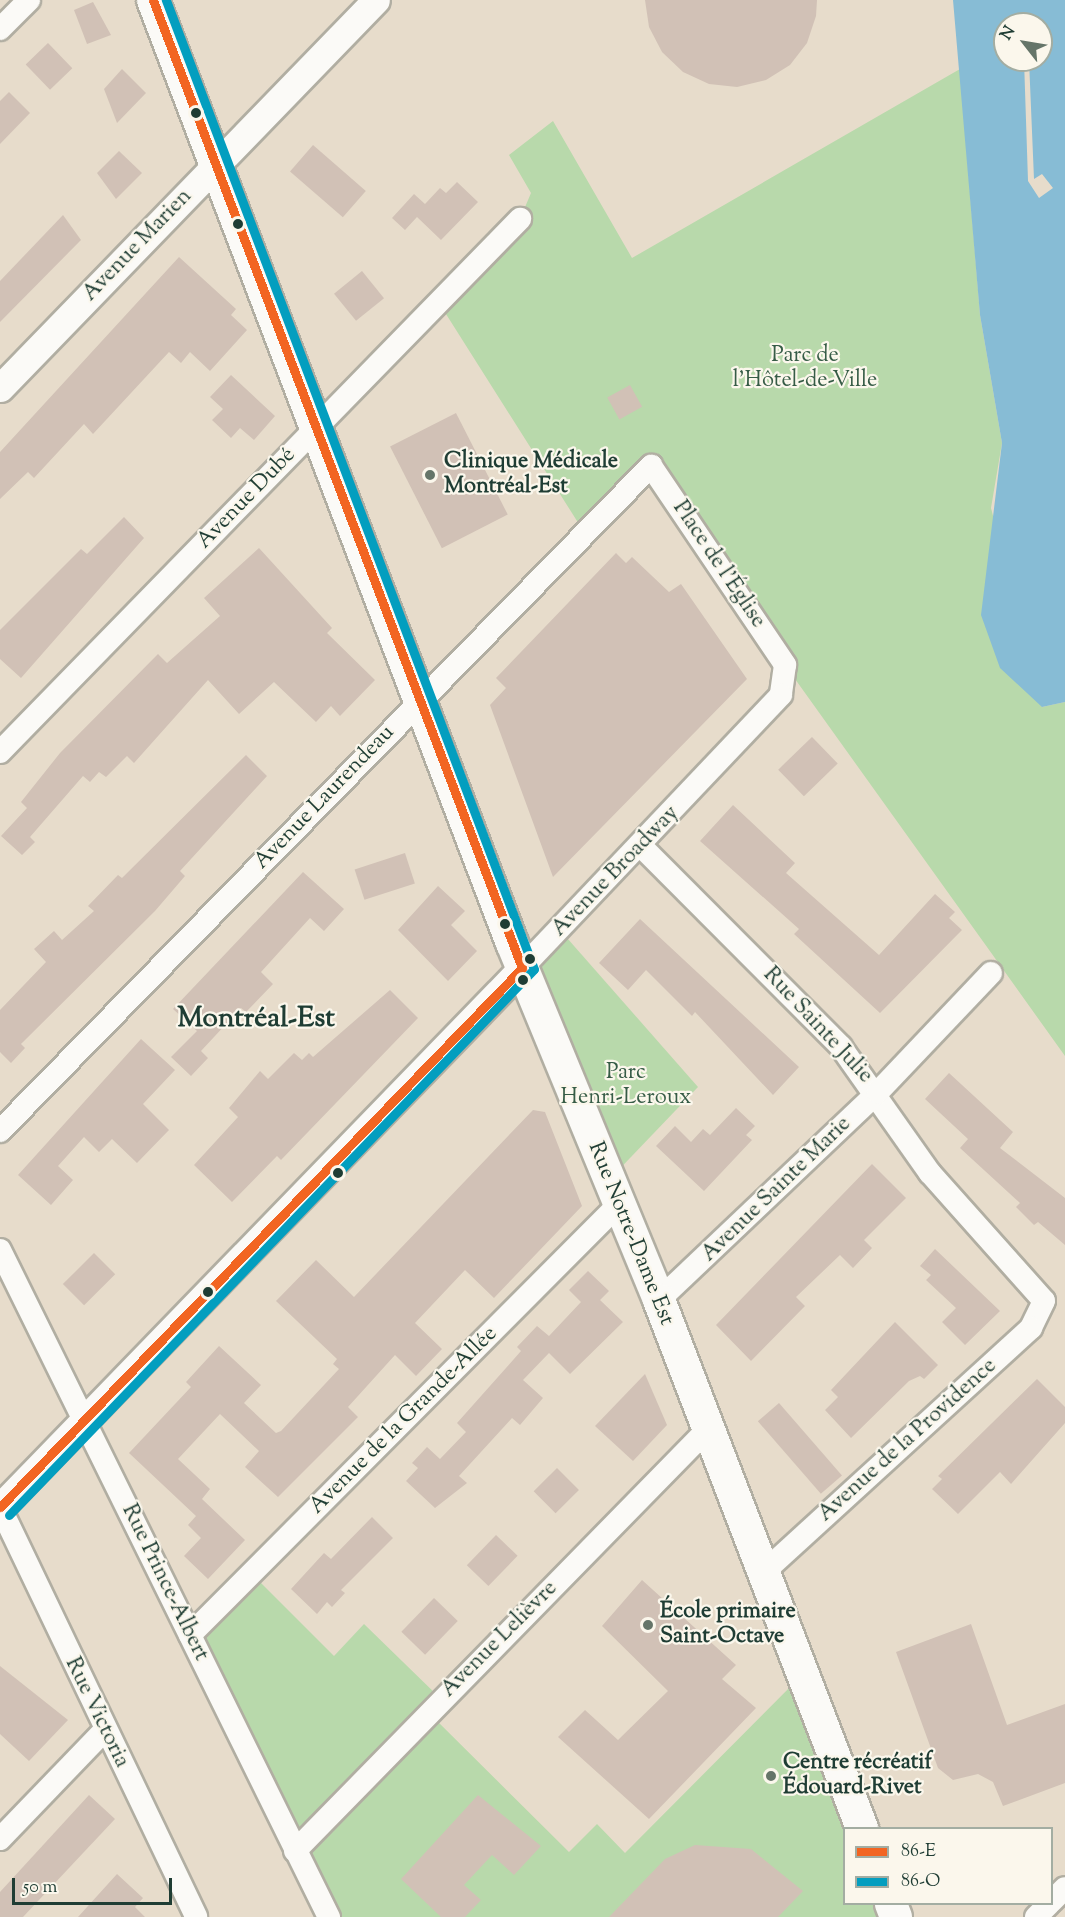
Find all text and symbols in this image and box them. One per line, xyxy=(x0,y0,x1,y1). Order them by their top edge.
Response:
north arrow xyxy=(993,12,1053,72)
text: N xyxy=(996,22,1022,45)
unlabelled marker xyxy=(190,107,202,119)
street label: Avenue Marien xyxy=(78,184,198,308)
unlabelled marker xyxy=(232,218,244,230)
park label: Parc de l'Hôtel-de-Ville xyxy=(733,343,877,394)
street label: Avenue Dubé xyxy=(192,443,302,555)
place label: Clinique Médicale Montréal-Est xyxy=(444,449,618,500)
marker: Clinique Médicale Montréal-Est xyxy=(421,466,439,484)
street label: Place de l'Église xyxy=(666,497,770,633)
street label: Avenue Laurendeau xyxy=(249,720,401,876)
street label: Avenue Broadway xyxy=(547,801,685,943)
unlabelled marker xyxy=(499,918,511,930)
unlabelled marker xyxy=(524,953,536,965)
street label: Rue Sainte Julie xyxy=(757,962,877,1090)
unlabelled marker xyxy=(517,974,529,986)
district label: Montréal-Est xyxy=(177,1002,335,1036)
park label: Parc Henri-Leroux xyxy=(561,1060,691,1112)
street label: Avenue Sainte Marie xyxy=(697,1112,857,1268)
street label: Rue Notre-Dame Est xyxy=(581,1138,679,1330)
unlabelled marker xyxy=(332,1167,344,1179)
unlabelled marker xyxy=(202,1286,214,1298)
street label: Avenue de la Grande-Allée xyxy=(305,1322,503,1520)
street label: Avenue de la Providence xyxy=(813,1354,1003,1528)
street label: Rue Prince-Albert xyxy=(115,1500,213,1666)
street label: Avenue Lelièvre xyxy=(436,1576,564,1704)
place label: École primaire Saint-Octave xyxy=(660,1599,796,1651)
marker: École primaire Saint-Octave xyxy=(641,1618,655,1632)
street label: Rue Victoria xyxy=(58,1654,134,1772)
place label: Centre récréatif Édouard-Rivet xyxy=(783,1750,932,1802)
marker: Centre récréatif Édouard-Rivet xyxy=(764,1769,778,1783)
legend xyxy=(843,1827,1053,1905)
text: 86-E xyxy=(901,1839,936,1865)
scale bar xyxy=(15,1866,176,1904)
text: 86-O xyxy=(901,1869,940,1895)
text: 50 m xyxy=(23,1875,57,1901)

